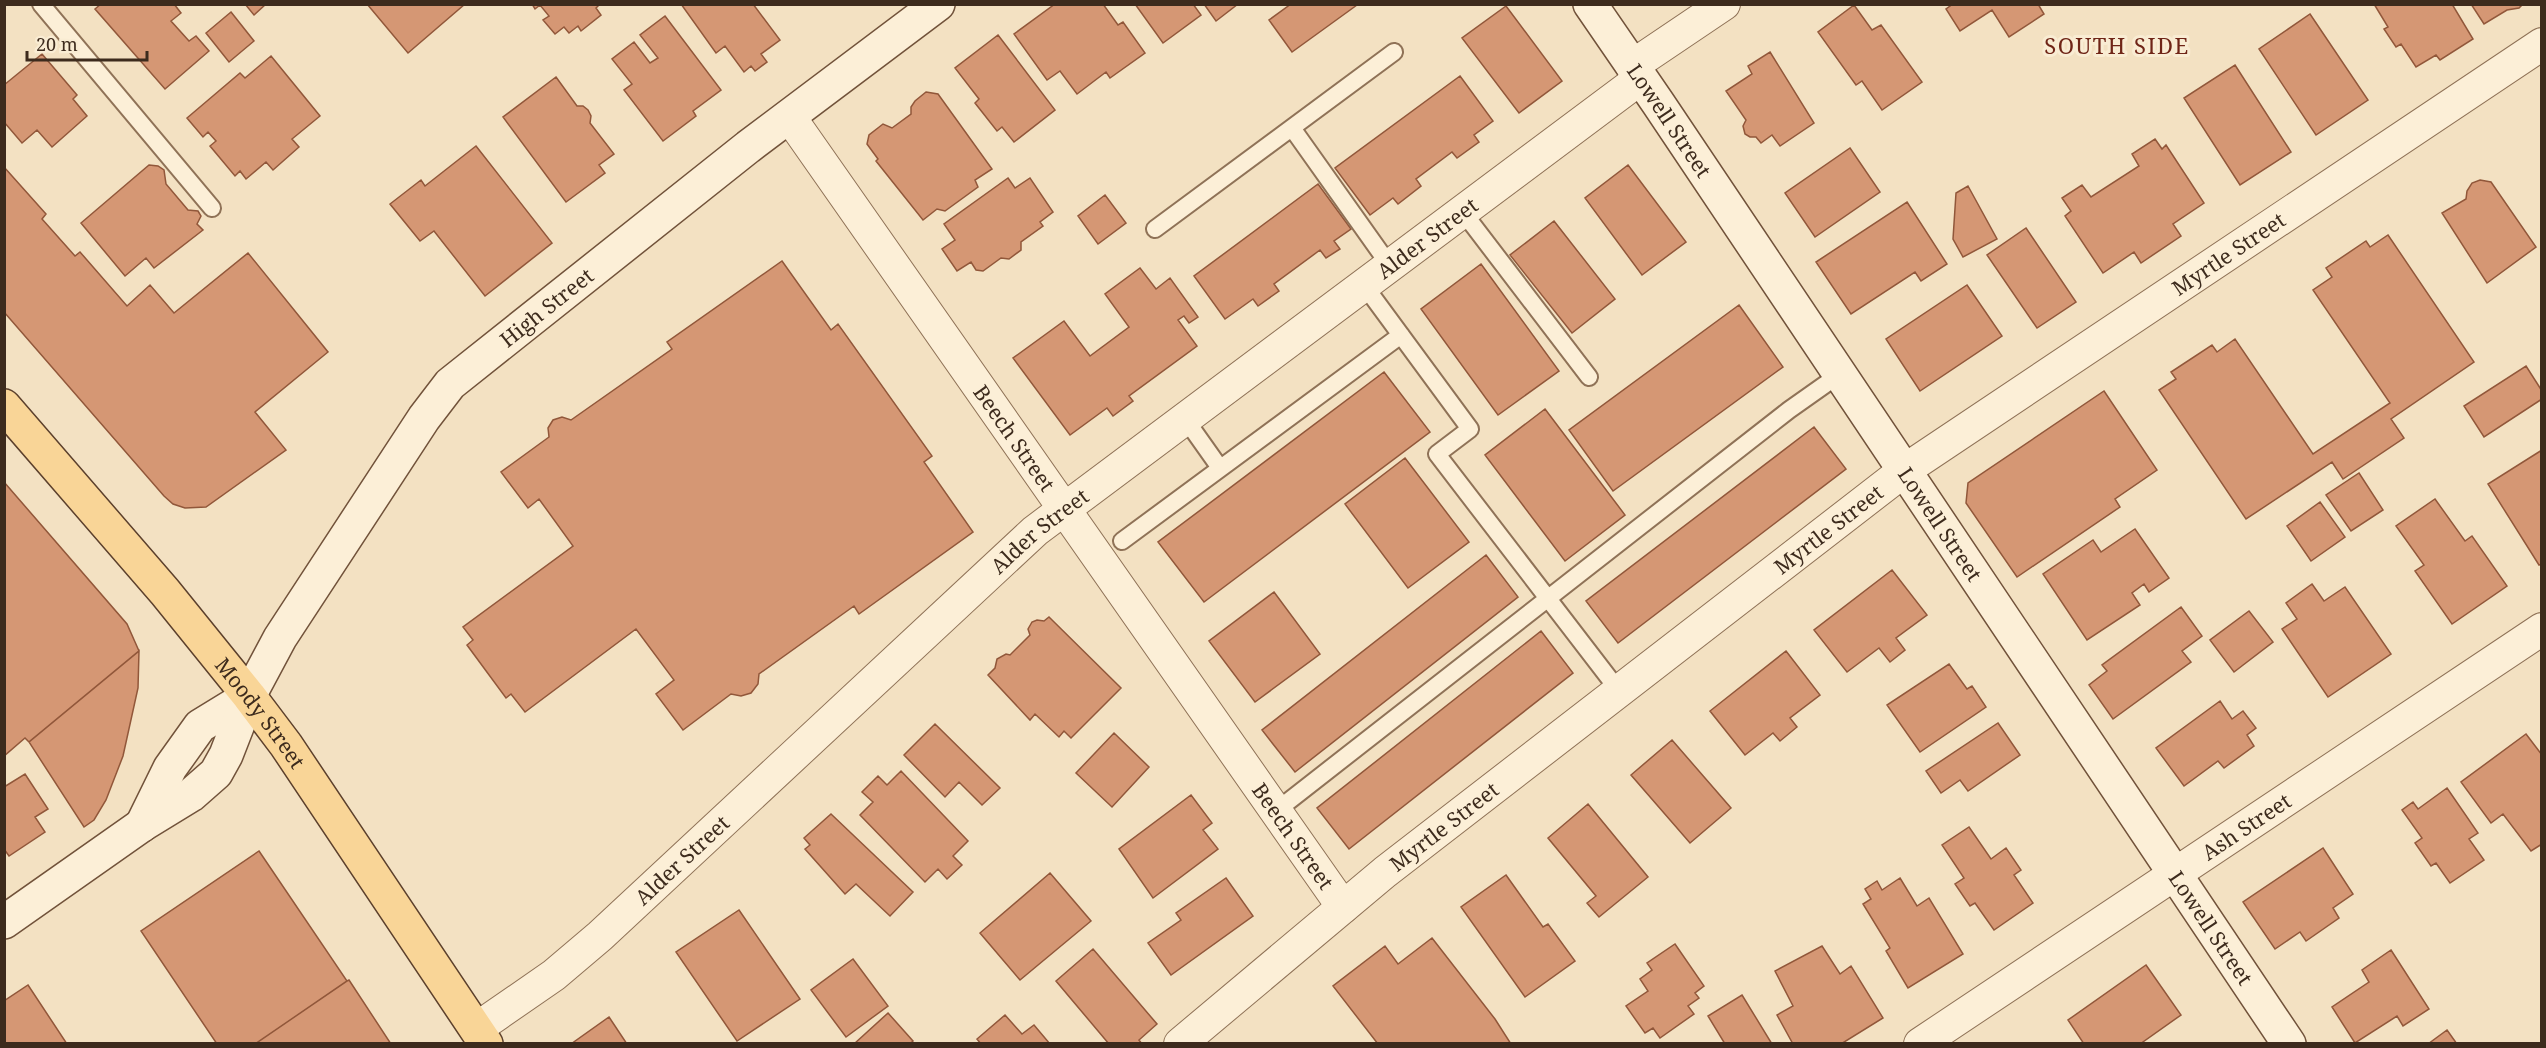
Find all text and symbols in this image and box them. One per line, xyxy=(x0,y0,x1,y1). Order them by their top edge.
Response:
scale bar xyxy=(27,24,147,62)
district label: SOUTH SIDE xyxy=(2044,30,2190,60)
text: 20 m xyxy=(36,32,78,56)
street label: Lowell Street xyxy=(1621,58,1718,183)
street label: Alder Street xyxy=(1371,191,1483,285)
street label: Myrtle Street xyxy=(2166,206,2291,302)
street label: High Street xyxy=(494,261,599,353)
street label: Beech Street xyxy=(967,379,1062,497)
street label: Lowell Street xyxy=(1892,462,1989,587)
street label: Myrtle Street xyxy=(1768,478,1889,580)
street label: Alder Street xyxy=(984,482,1094,580)
street label: Moody Street xyxy=(209,651,312,774)
street label: Myrtle Street xyxy=(1384,775,1504,878)
street label: Beech Street xyxy=(1246,777,1340,895)
street label: Ash Street xyxy=(2196,787,2296,866)
street label: Alder Street xyxy=(629,809,735,911)
street label: Lowell Street xyxy=(2163,865,2259,990)

